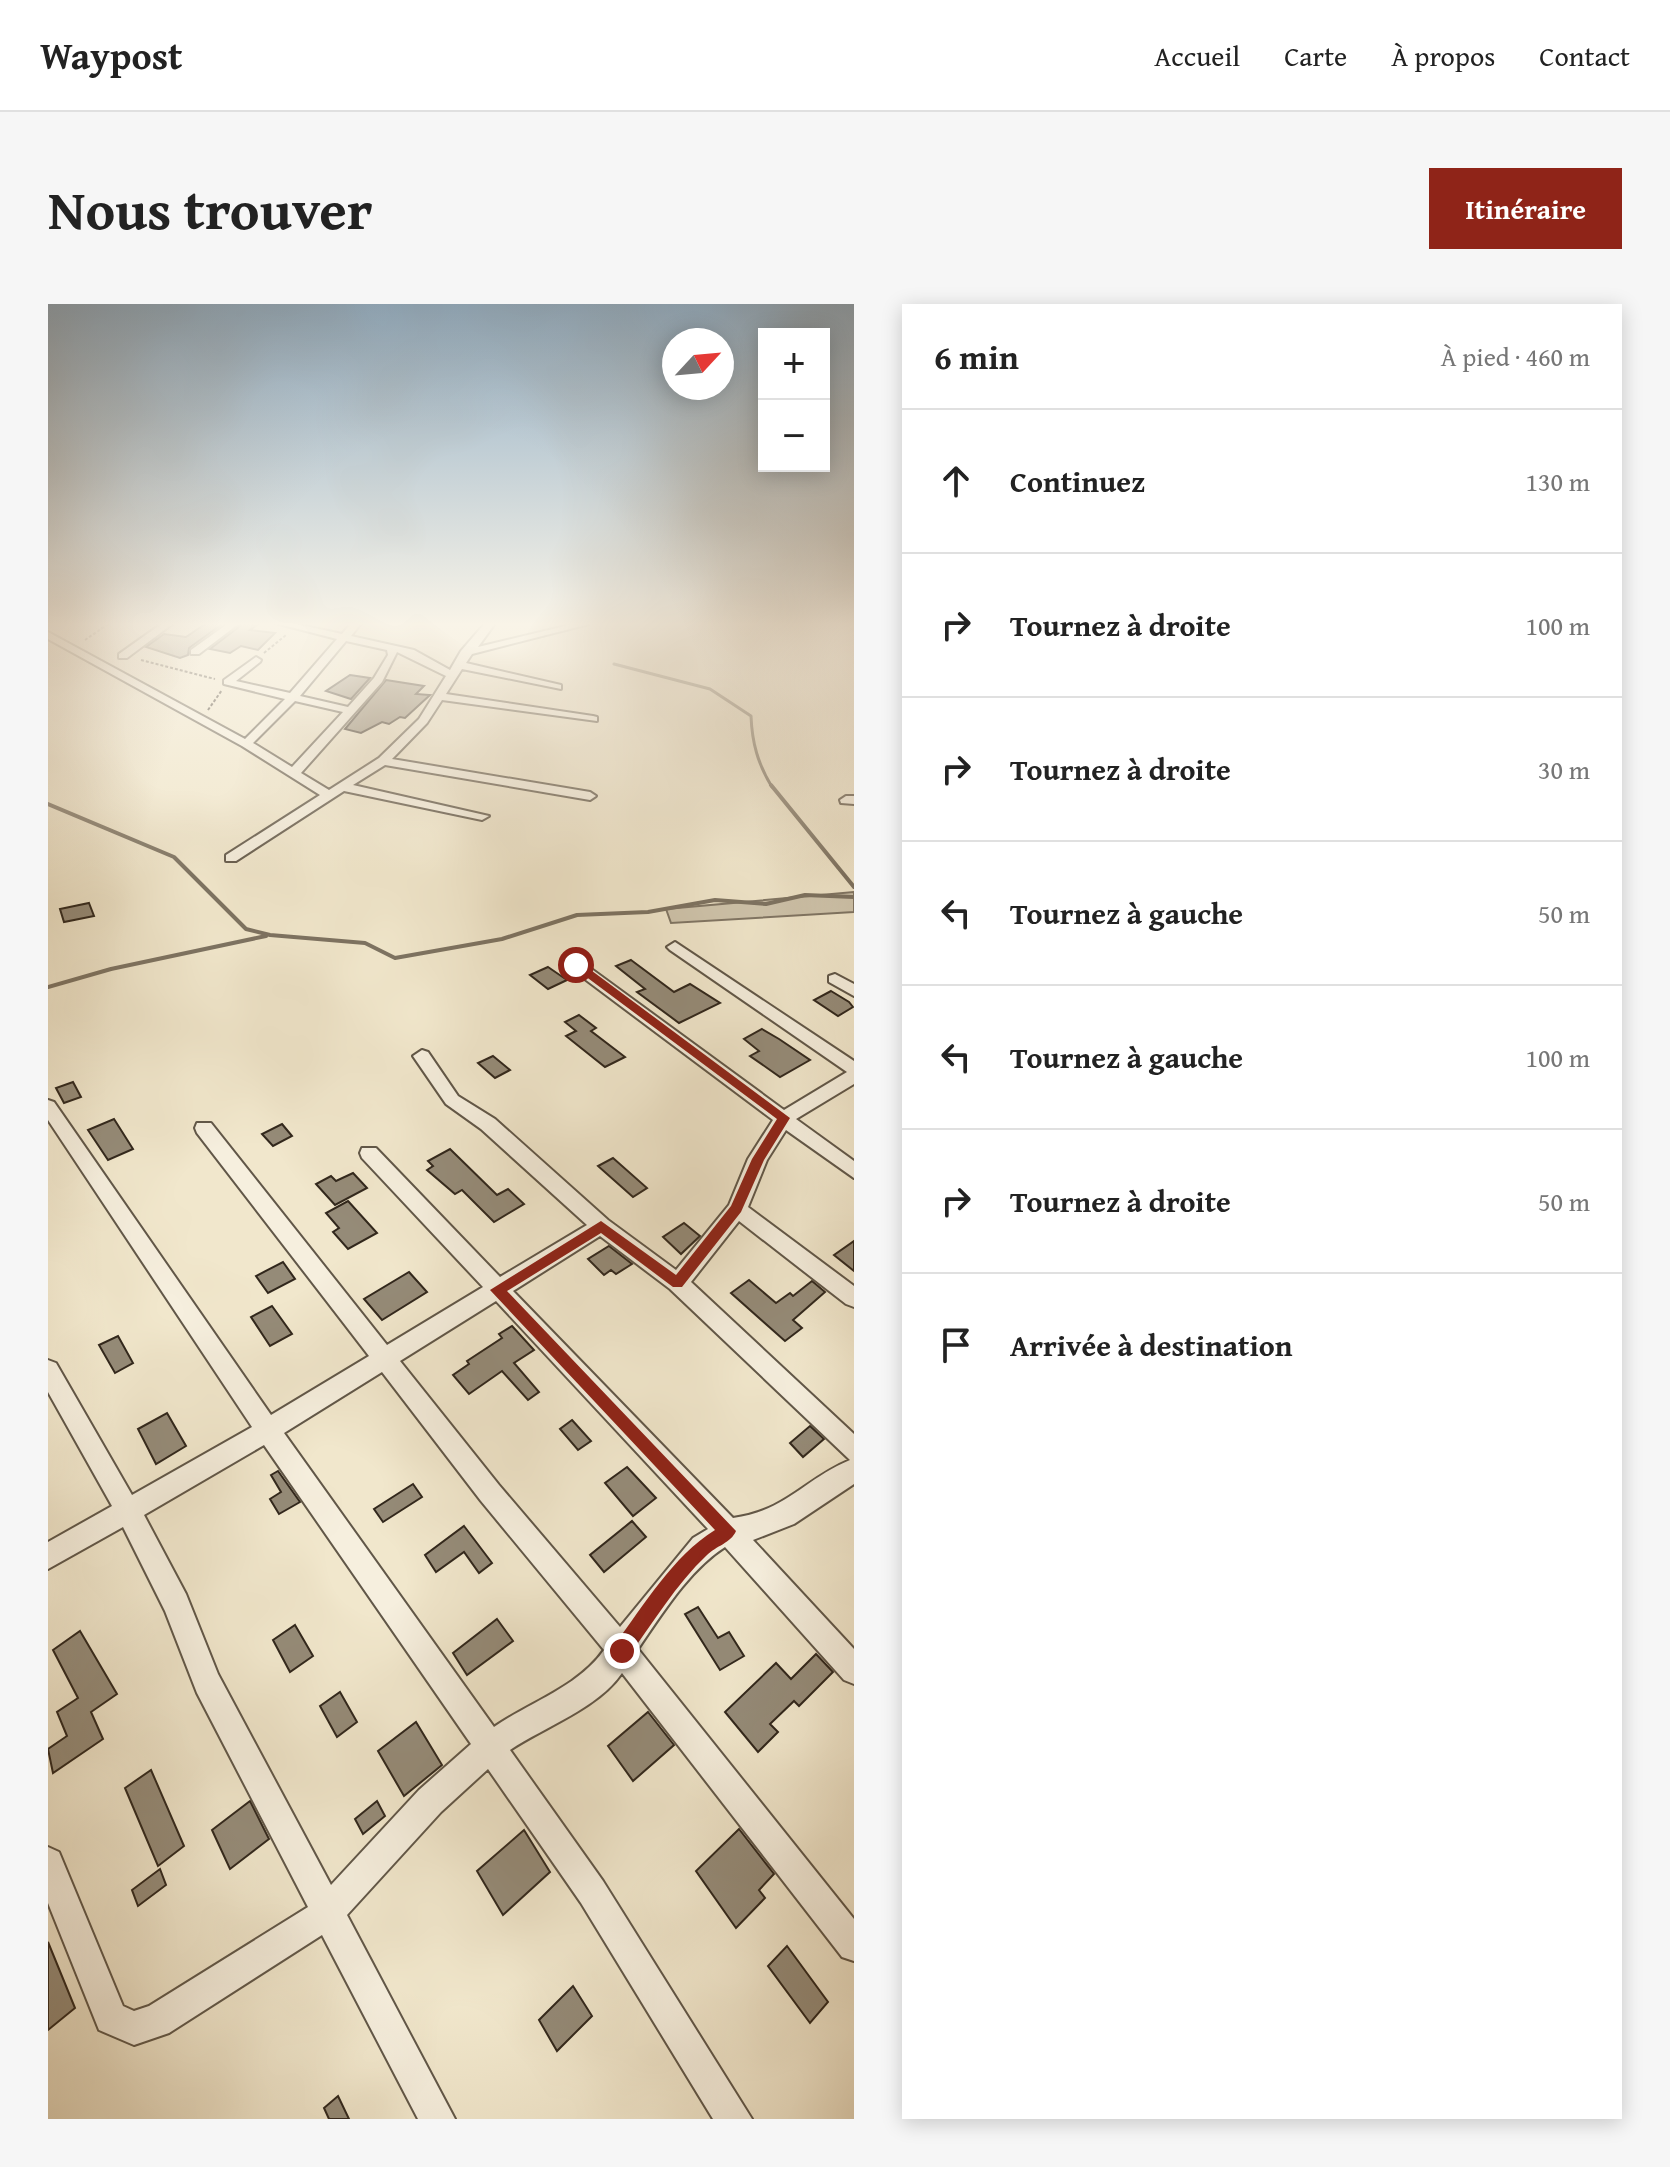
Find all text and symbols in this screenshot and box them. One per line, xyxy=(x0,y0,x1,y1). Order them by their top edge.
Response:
text: Waypost xyxy=(40,27,182,83)
text: Accueil xyxy=(1154,35,1240,76)
text: Carte xyxy=(1284,35,1347,76)
text: À propos xyxy=(1391,35,1495,76)
text: Contact xyxy=(1539,35,1630,76)
text: Nous trouver xyxy=(48,167,372,250)
button: Itinéraire xyxy=(1429,168,1622,249)
north arrow xyxy=(662,328,734,400)
map controls xyxy=(758,328,830,472)
button: + xyxy=(758,328,830,400)
text: 6 min xyxy=(934,332,1019,381)
text: À pied · 460 m xyxy=(1441,337,1590,376)
button: − xyxy=(758,400,830,472)
icon: ahead xyxy=(934,459,978,503)
text: Continuez xyxy=(1010,459,1145,503)
text: 130 m xyxy=(1525,462,1590,501)
icon: right xyxy=(934,603,978,647)
text: Tournez à droite xyxy=(1010,603,1231,647)
text: 100 m xyxy=(1525,606,1590,645)
icon: right xyxy=(934,747,978,791)
text: Tournez à droite xyxy=(1010,747,1231,791)
text: 30 m xyxy=(1538,750,1590,789)
icon: left xyxy=(934,891,978,935)
text: Tournez à gauche xyxy=(1010,891,1243,935)
text: 50 m xyxy=(1538,894,1590,933)
route start xyxy=(558,947,594,983)
icon: left xyxy=(934,1035,978,1079)
text: Tournez à gauche xyxy=(1010,1035,1243,1079)
text: 100 m xyxy=(1525,1038,1590,1077)
icon: right xyxy=(934,1179,978,1223)
text: Tournez à droite xyxy=(1010,1179,1231,1223)
text: 50 m xyxy=(1538,1182,1590,1221)
icon: arrive xyxy=(934,1323,978,1367)
text: Arrivée à destination xyxy=(1010,1323,1292,1367)
route end xyxy=(604,1633,640,1669)

